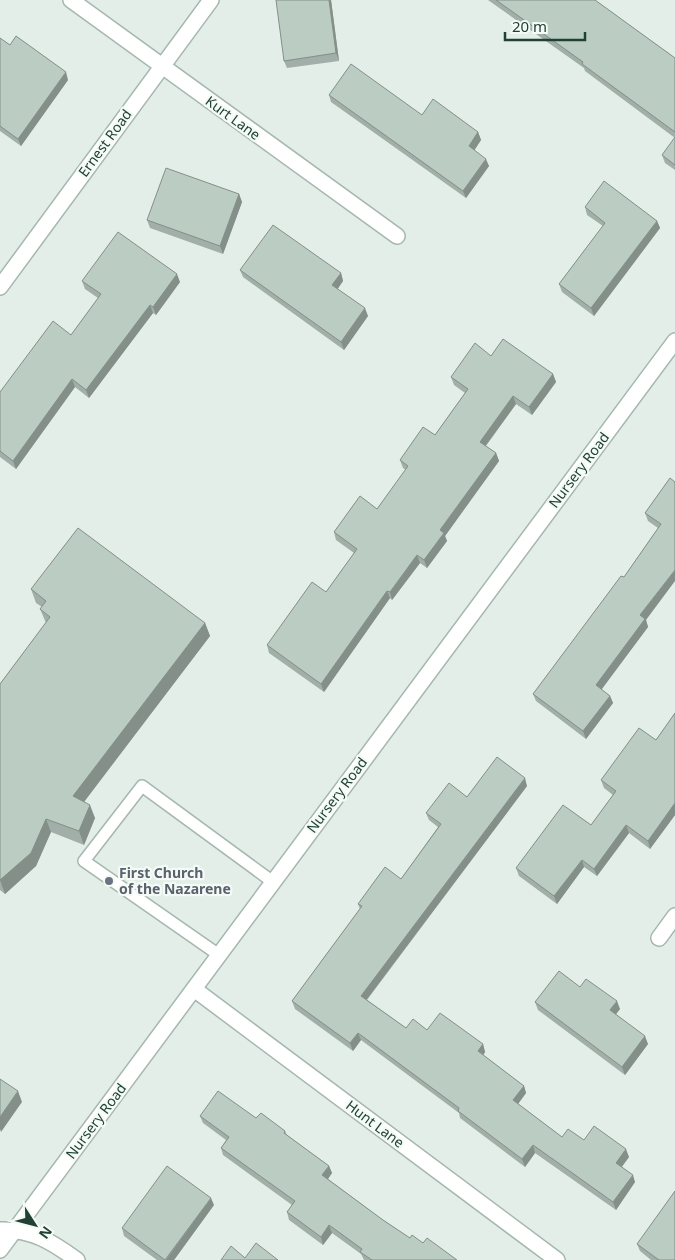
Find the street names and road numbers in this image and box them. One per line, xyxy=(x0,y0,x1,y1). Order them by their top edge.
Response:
street label: Kurt Lane xyxy=(202,91,265,144)
street label: Ernest Road xyxy=(74,105,136,180)
street label: Nursery Road xyxy=(544,428,613,511)
street label: Nursery Road xyxy=(302,753,371,836)
street label: Nursery Road xyxy=(61,1079,130,1162)
street label: Hunt Lane xyxy=(342,1096,408,1152)

